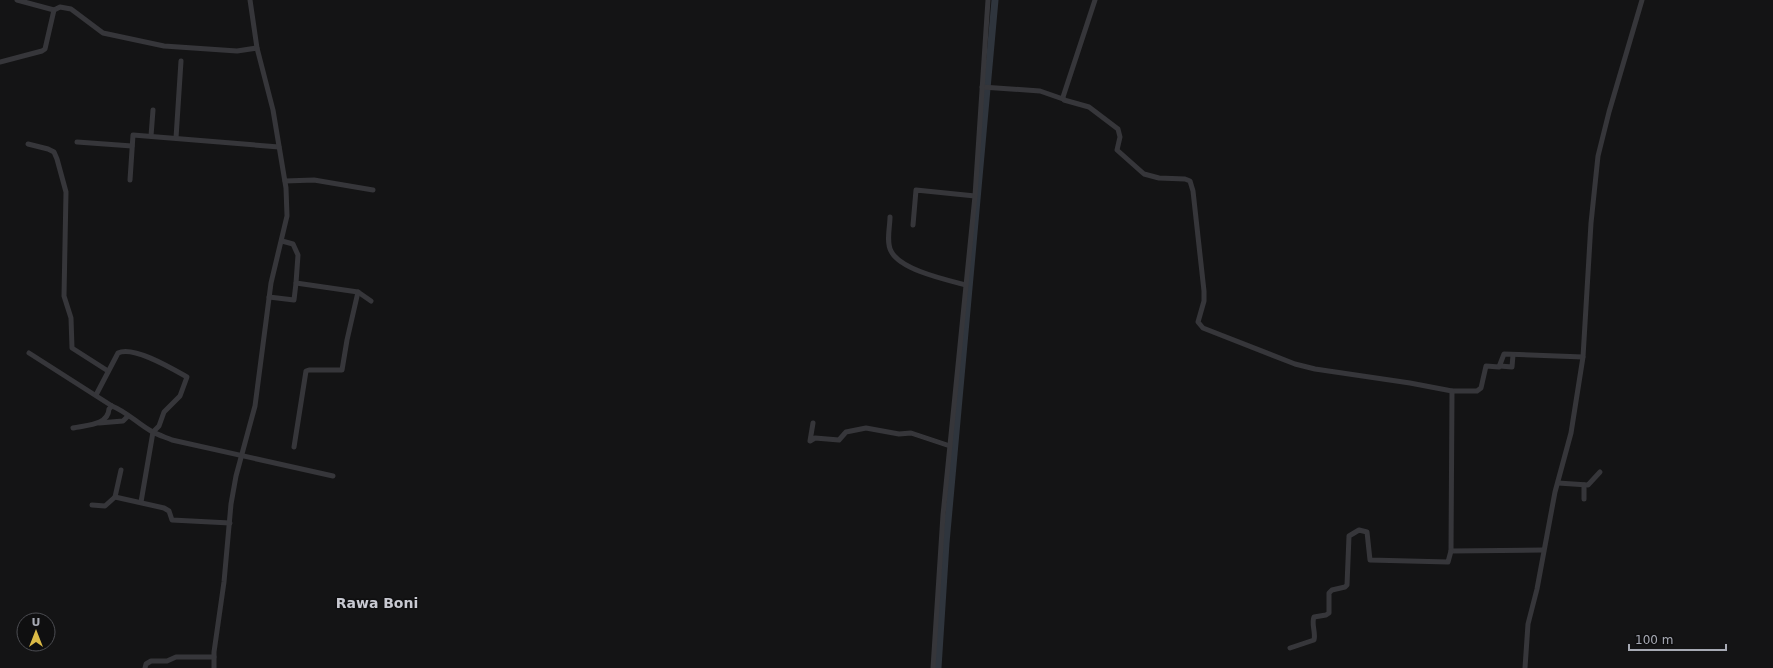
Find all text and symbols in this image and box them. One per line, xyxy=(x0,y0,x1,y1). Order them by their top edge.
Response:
district label: Rawa Boni xyxy=(336,595,418,611)
north arrow xyxy=(16,612,56,652)
text: U xyxy=(32,616,40,629)
scale bar xyxy=(1629,626,1726,652)
text: 100 m xyxy=(1635,633,1673,647)

